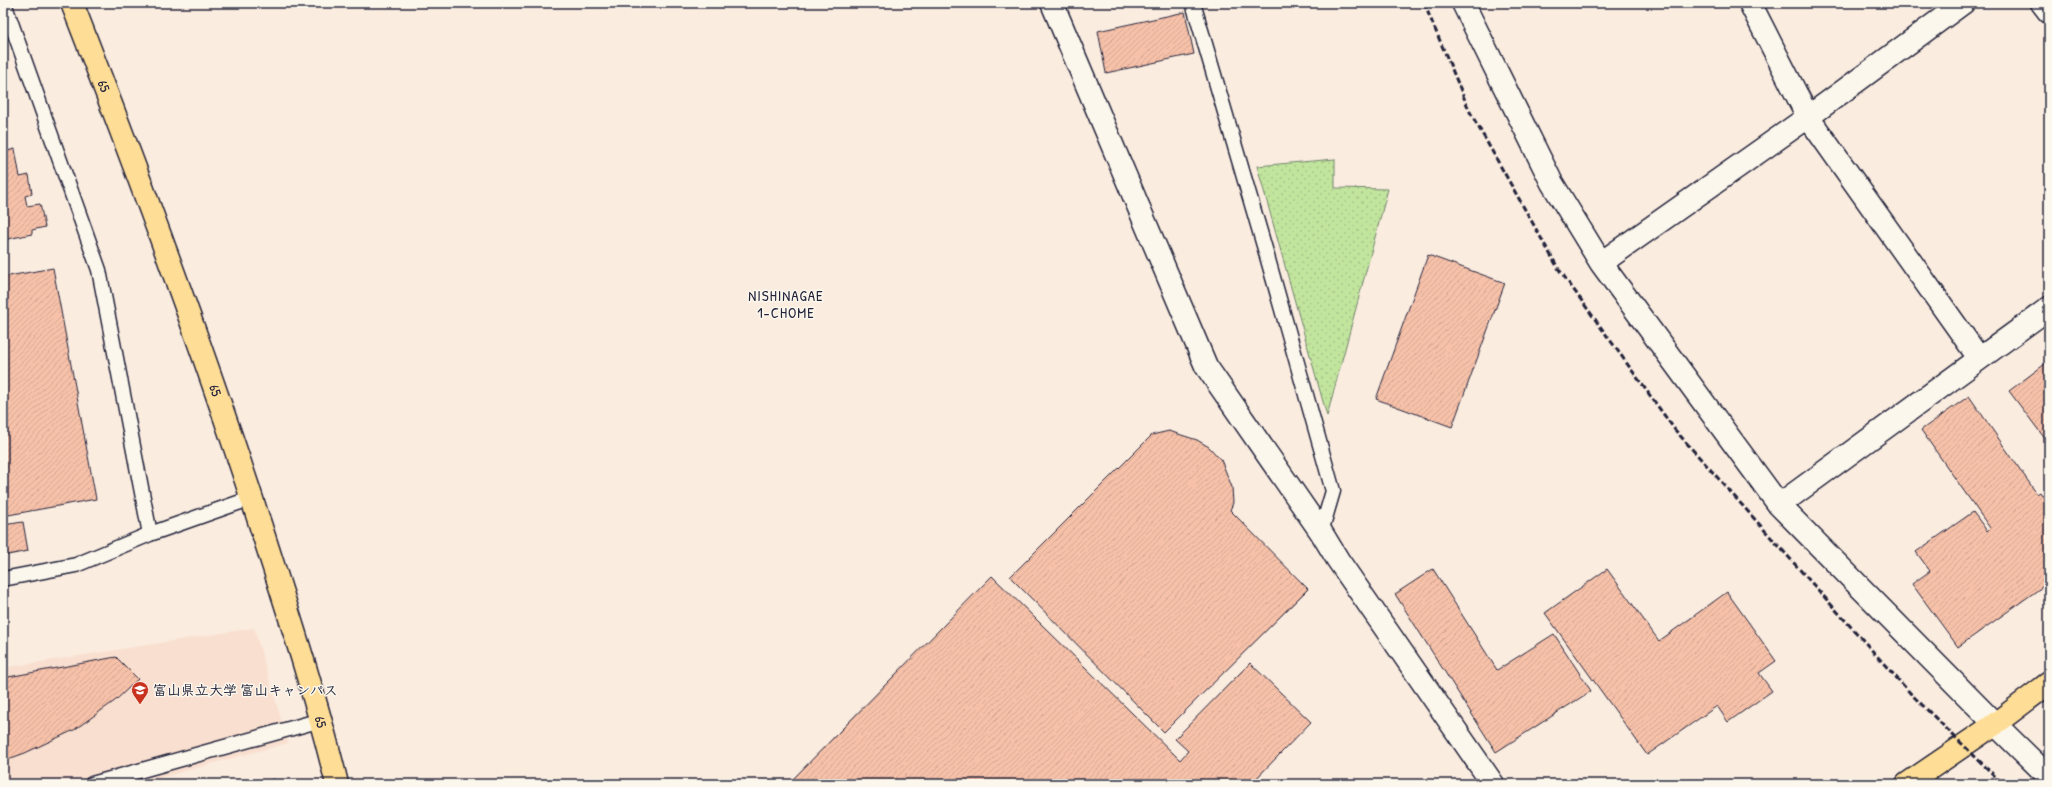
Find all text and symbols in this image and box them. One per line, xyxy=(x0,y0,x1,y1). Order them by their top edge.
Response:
street label: 65 xyxy=(94,77,115,95)
district label: NISHINAGAE 1-CHOME xyxy=(748,285,824,323)
street label: 65 xyxy=(205,382,227,399)
school or university icon: 富山県立大学 富山キャンパス xyxy=(130,680,150,705)
place label: 富山県立大学 富山キャンパス xyxy=(153,680,338,699)
street label: 65 xyxy=(311,714,332,730)

